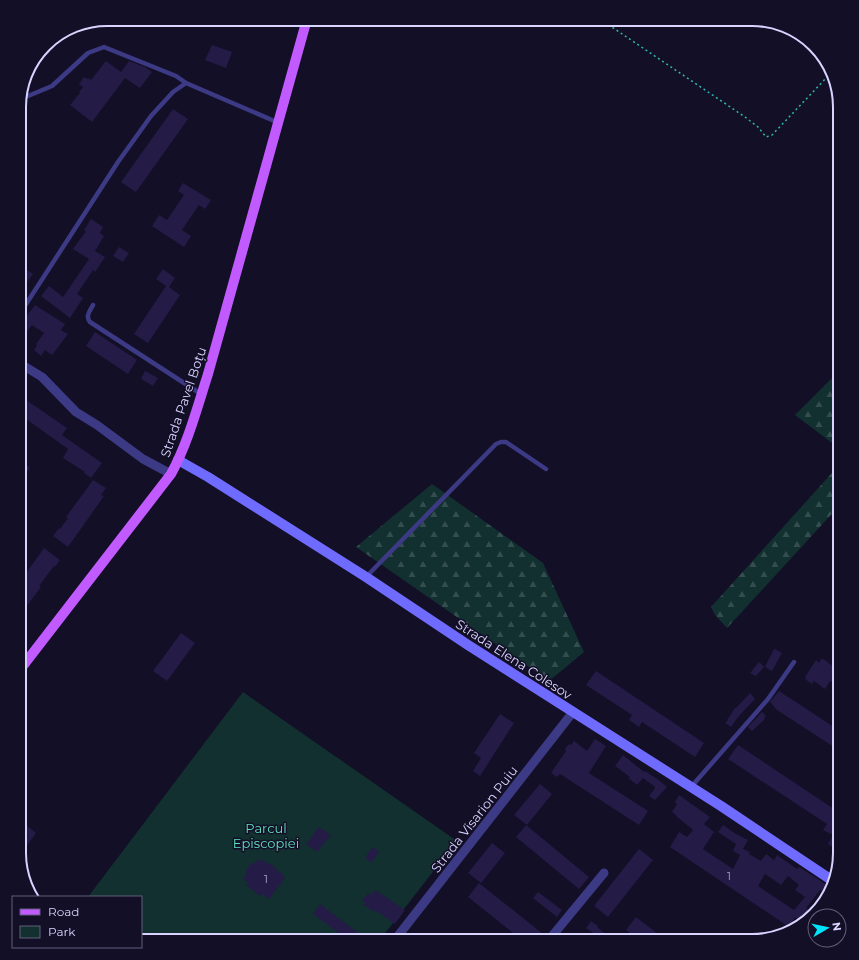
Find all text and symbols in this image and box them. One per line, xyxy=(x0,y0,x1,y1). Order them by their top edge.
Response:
street label: Strada Pavel Boțu xyxy=(157,345,211,460)
street label: Strada Elena Colesov xyxy=(453,615,576,703)
street label: Strada Visarion Puiu xyxy=(427,762,521,876)
park label: Parcul Episcopiei xyxy=(233,820,299,851)
house number: 1 xyxy=(727,869,731,883)
house number: 1 xyxy=(264,872,268,886)
legend xyxy=(12,896,142,948)
text: Road xyxy=(48,904,79,919)
north arrow xyxy=(807,908,847,948)
text: N xyxy=(829,921,844,932)
text: Park xyxy=(48,924,76,939)

